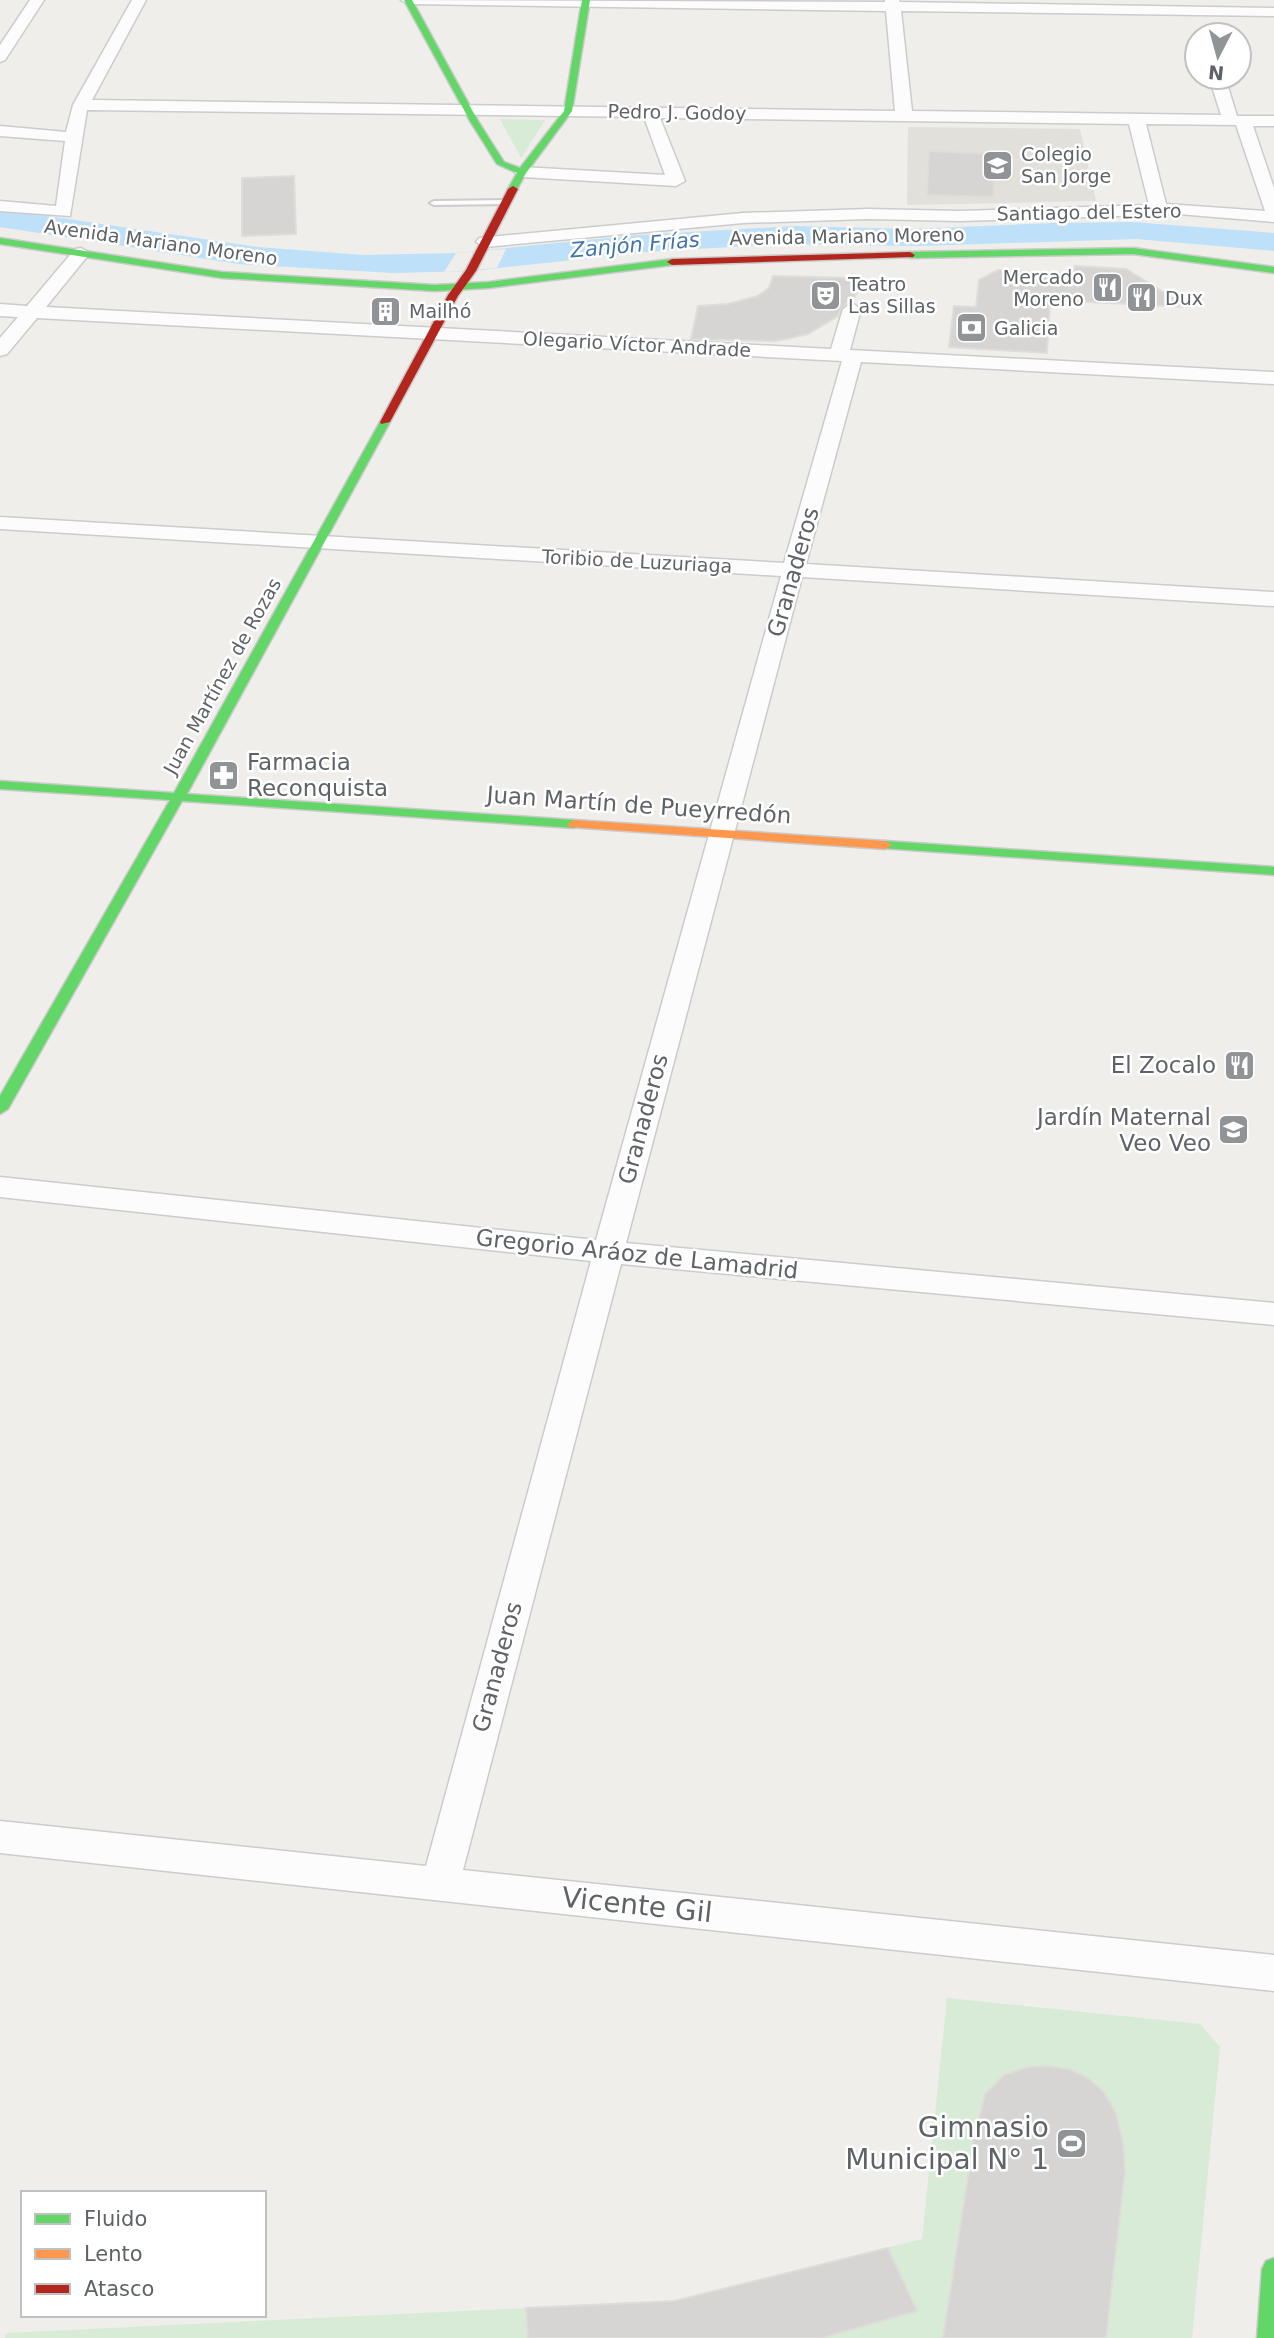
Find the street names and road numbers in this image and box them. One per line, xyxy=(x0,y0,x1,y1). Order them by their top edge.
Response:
street label: Pedro J. Godoy xyxy=(608,100,746,124)
street label: Santiago del Estero xyxy=(996,199,1182,225)
street label: Avenida Mariano Moreno xyxy=(43,215,279,269)
street label: Avenida Mariano Moreno xyxy=(729,223,965,249)
street label: Olegario Víctor Andrade xyxy=(522,327,752,361)
street label: Granaderos xyxy=(762,504,824,640)
street label: Toribio de Luzuriaga xyxy=(540,545,733,577)
street label: Juan Martínez de Rozas xyxy=(158,574,285,779)
street label: Juan Martín de Pueyrredón xyxy=(484,781,792,829)
street label: Granaderos xyxy=(613,1051,673,1187)
street label: Gregorio Aráoz de Lamadrid xyxy=(474,1224,800,1284)
street label: Granaderos xyxy=(467,1599,527,1735)
street label: Vicente Gil xyxy=(560,1881,714,1929)

